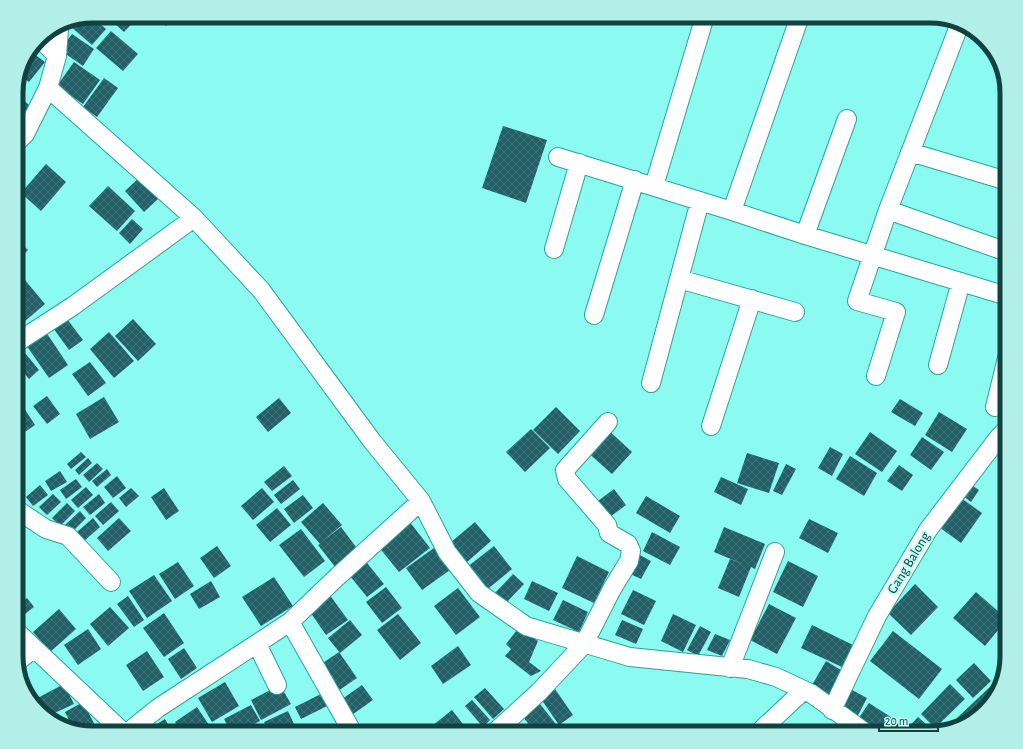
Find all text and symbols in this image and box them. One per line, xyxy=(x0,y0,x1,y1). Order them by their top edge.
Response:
street label: Gang Balong xyxy=(885,530,933,596)
scale bar xyxy=(879,707,938,733)
text: 20 m xyxy=(885,715,908,727)

